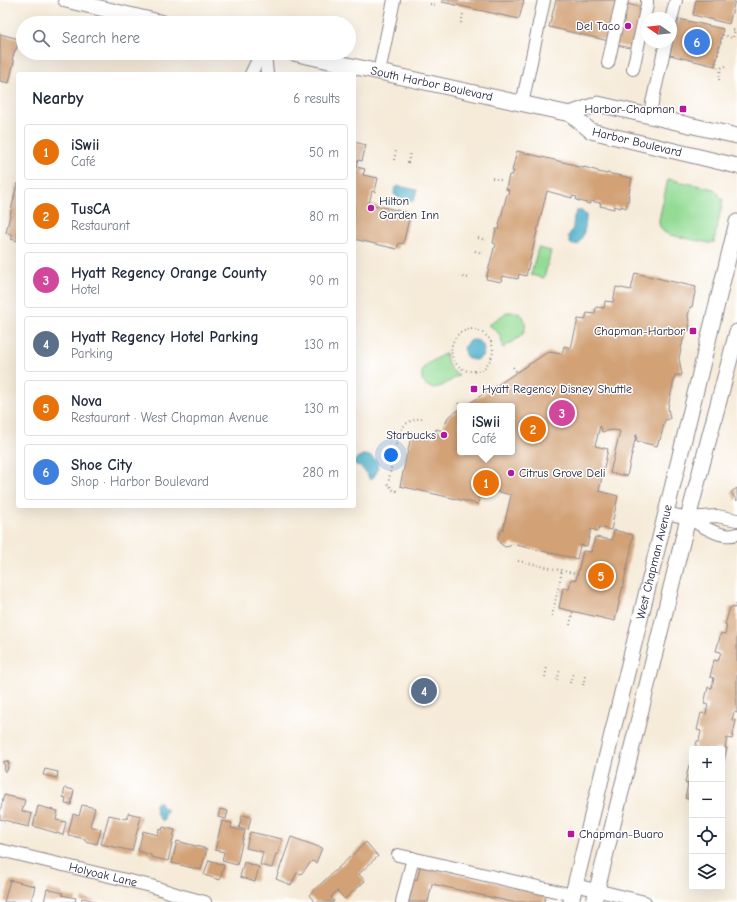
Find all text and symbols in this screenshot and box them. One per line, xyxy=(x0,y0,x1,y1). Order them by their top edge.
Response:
north arrow xyxy=(641,12,677,48)
search box xyxy=(16,16,356,60)
place label: Del Taco xyxy=(576,19,620,33)
marker: Del Taco xyxy=(623,21,633,31)
icon: search xyxy=(30,27,52,49)
pin: 6 xyxy=(684,27,710,57)
text: Search here xyxy=(62,29,140,47)
street label: South Harbor Boulevard xyxy=(369,63,494,104)
text: Nearby xyxy=(32,89,83,108)
text: 6 results xyxy=(293,91,340,106)
place label: Harbor-Chapman xyxy=(584,102,675,116)
marker: Harbor-Chapman xyxy=(678,104,688,114)
street label: Harbor Boulevard xyxy=(591,125,683,160)
text: iSwii xyxy=(71,136,99,154)
text: 1 xyxy=(43,145,49,160)
text: 50 m xyxy=(309,145,339,160)
text: Café xyxy=(71,154,95,169)
place label: Hilton Garden Inn xyxy=(379,194,439,222)
text: TusCA xyxy=(71,200,110,218)
marker: Hilton Garden Inn xyxy=(366,203,376,213)
text: 2 xyxy=(43,209,49,224)
text: 80 m xyxy=(309,209,339,224)
text: Restaurant xyxy=(71,218,130,233)
text: Hyatt Regency Orange County xyxy=(71,264,267,282)
text: 3 xyxy=(43,273,49,288)
text: 90 m xyxy=(309,273,339,288)
text: Hotel xyxy=(71,282,100,297)
place label: Chapman-Harbor xyxy=(594,324,685,338)
marker: Chapman-Harbor xyxy=(688,326,698,336)
text: Hyatt Regency Hotel Parking xyxy=(71,328,259,346)
text: 4 xyxy=(43,337,49,352)
text: 130 m xyxy=(304,337,339,352)
text: Parking xyxy=(71,346,113,361)
place label: Hyatt Regency Disney Shuttle xyxy=(482,382,632,396)
marker: Hyatt Regency Disney Shuttle xyxy=(469,384,479,394)
text: Nova xyxy=(71,392,102,410)
pin: 3 xyxy=(549,398,575,428)
text: 5 xyxy=(43,401,49,416)
text: 130 m xyxy=(304,401,339,416)
popup xyxy=(457,403,515,455)
text: Restaurant · West Chapman Avenue xyxy=(71,410,268,425)
text: iSwii xyxy=(472,413,500,431)
pin: 2 xyxy=(520,414,546,444)
place label: Starbucks xyxy=(386,428,436,442)
marker: Starbucks xyxy=(439,430,449,440)
text: Café xyxy=(472,431,496,446)
your location xyxy=(381,445,401,465)
text: Shoe City xyxy=(71,456,132,474)
text: 6 xyxy=(43,465,49,480)
text: 280 m xyxy=(302,465,339,480)
place label: Citrus Grove Deli xyxy=(519,466,606,480)
pin: 1 xyxy=(473,468,499,498)
marker: Citrus Grove Deli xyxy=(506,468,516,478)
text: Shop · Harbor Boulevard xyxy=(71,474,209,489)
street label: West Chapman Avenue xyxy=(633,503,675,621)
pin: 5 xyxy=(588,561,614,591)
pin: 4 xyxy=(411,676,437,706)
map controls xyxy=(689,746,725,890)
button: + xyxy=(689,746,725,782)
button: − xyxy=(689,782,725,818)
button: locate xyxy=(689,818,725,854)
place label: Chapman-Buaro xyxy=(579,827,664,841)
marker: Chapman-Buaro xyxy=(566,829,576,839)
button: layers xyxy=(689,854,725,890)
street label: Holyoak Lane xyxy=(67,860,139,889)

